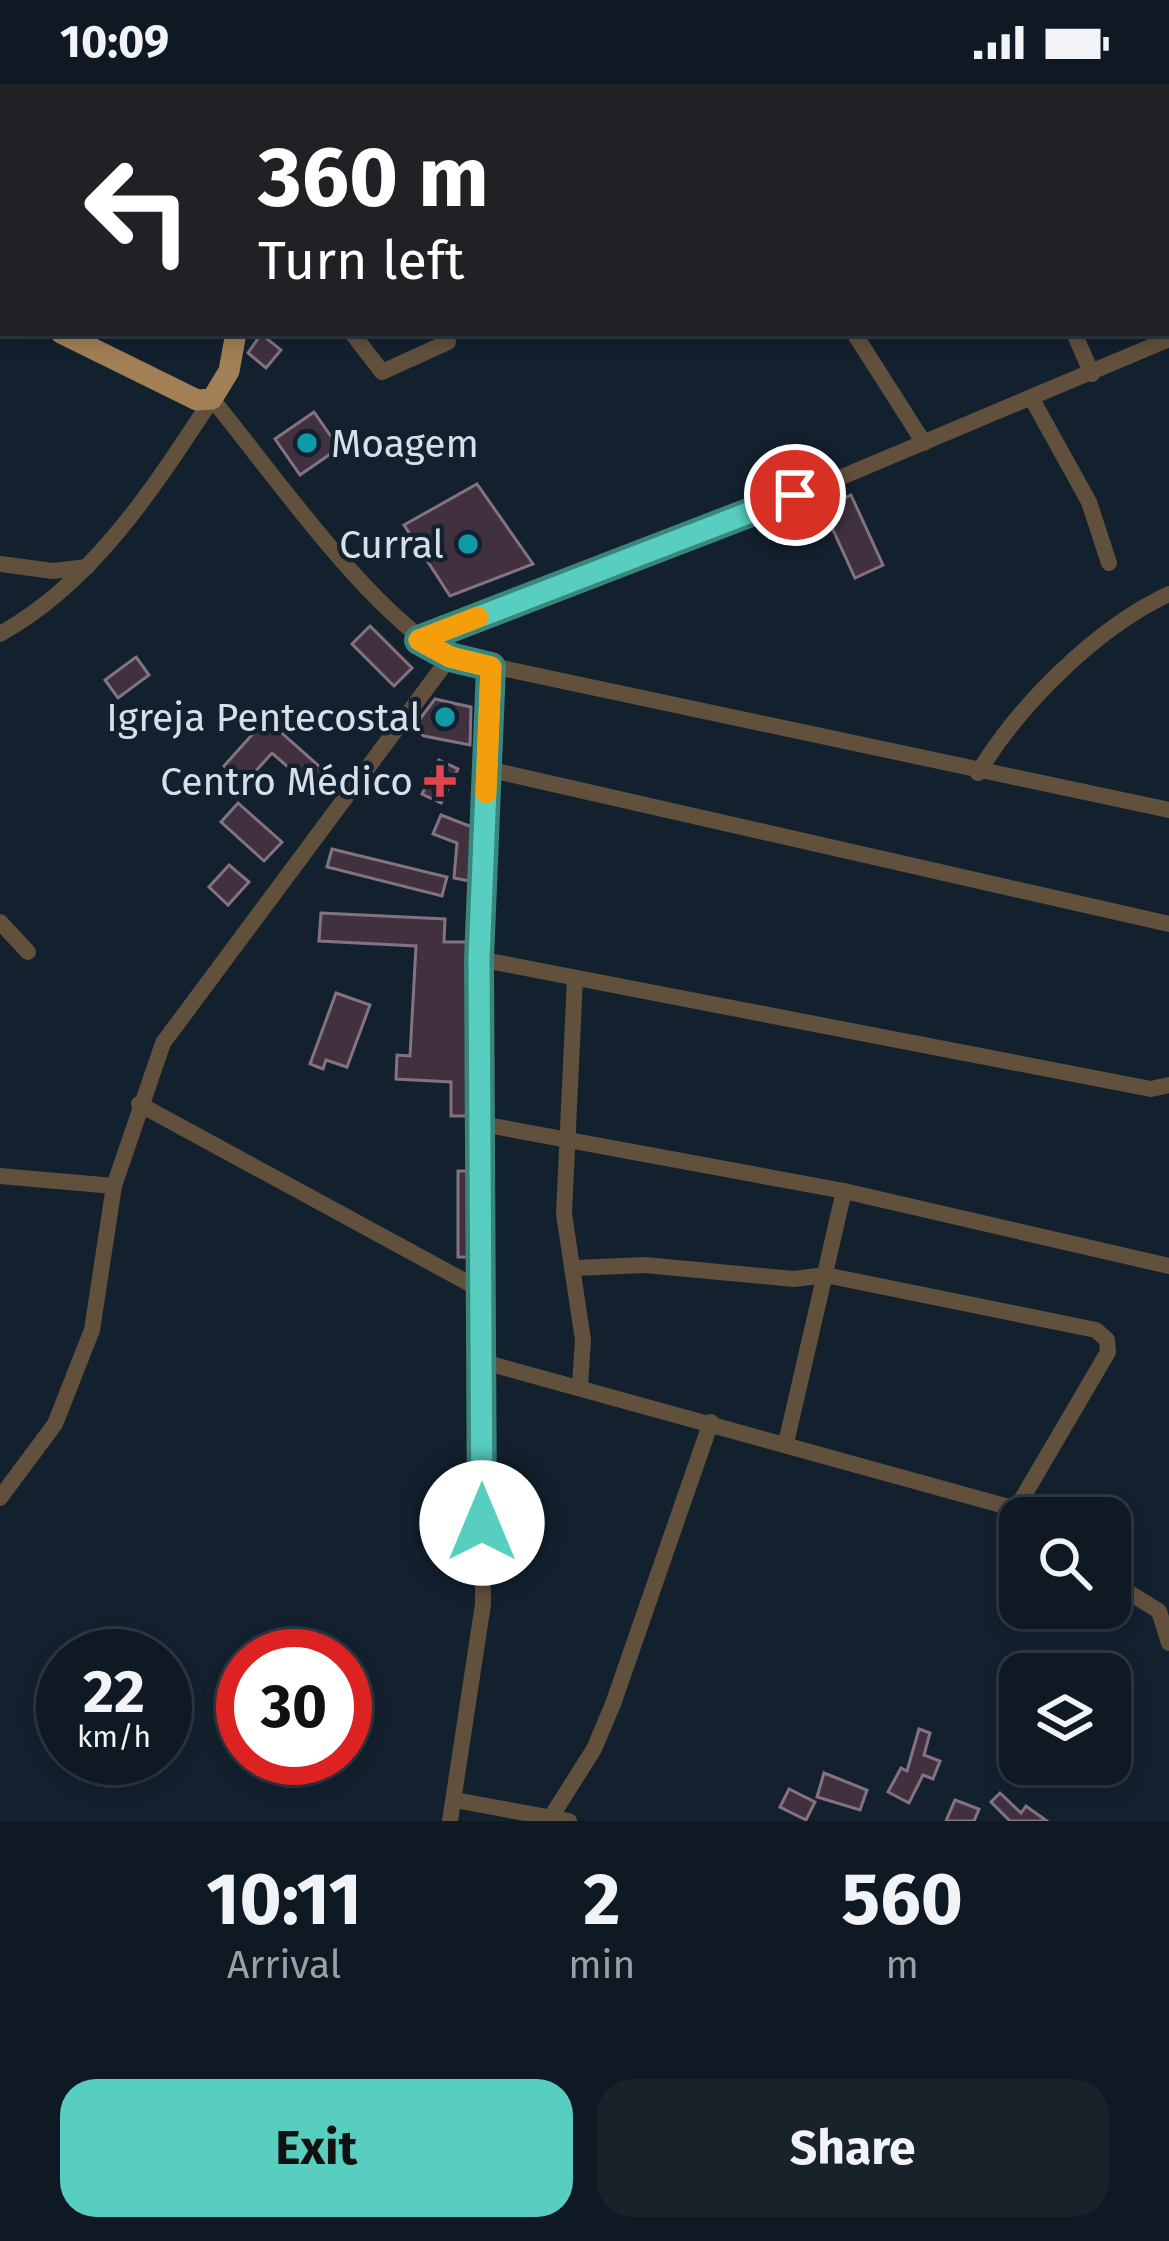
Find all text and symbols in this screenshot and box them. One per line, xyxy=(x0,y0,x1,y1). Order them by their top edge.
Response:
text: 10:09 xyxy=(60,15,169,69)
text: 360 m xyxy=(258,127,489,228)
icon: left xyxy=(60,132,216,288)
text: Turn left xyxy=(258,229,465,293)
place label: Moagem xyxy=(331,421,479,467)
marker: Moagem xyxy=(294,430,320,456)
pin xyxy=(744,444,846,546)
icon: arrive xyxy=(762,462,828,528)
place label: Curral xyxy=(339,522,444,568)
marker: Curral xyxy=(455,531,481,557)
place label: Igreja Pentecostal xyxy=(106,695,421,741)
marker: Igreja Pentecostal xyxy=(432,704,458,730)
place label: Centro Médico xyxy=(160,759,413,805)
marker: Centro Médico xyxy=(424,765,456,797)
position arrow xyxy=(419,1460,545,1586)
map controls xyxy=(999,1497,1131,1785)
button: search xyxy=(999,1497,1131,1629)
speed limit sign: 30 xyxy=(216,1629,372,1785)
button: layers xyxy=(999,1653,1131,1785)
text: 22 xyxy=(83,1656,145,1728)
text: km/h xyxy=(77,1719,151,1755)
text: 10:11 xyxy=(206,1857,362,1943)
text: 2 xyxy=(583,1857,620,1943)
text: 560 xyxy=(842,1857,963,1943)
text: Arrival xyxy=(227,1942,341,1988)
text: min xyxy=(568,1942,635,1988)
text: m xyxy=(885,1942,919,1988)
button: Exit xyxy=(60,2079,573,2217)
button: Share xyxy=(597,2079,1109,2217)

